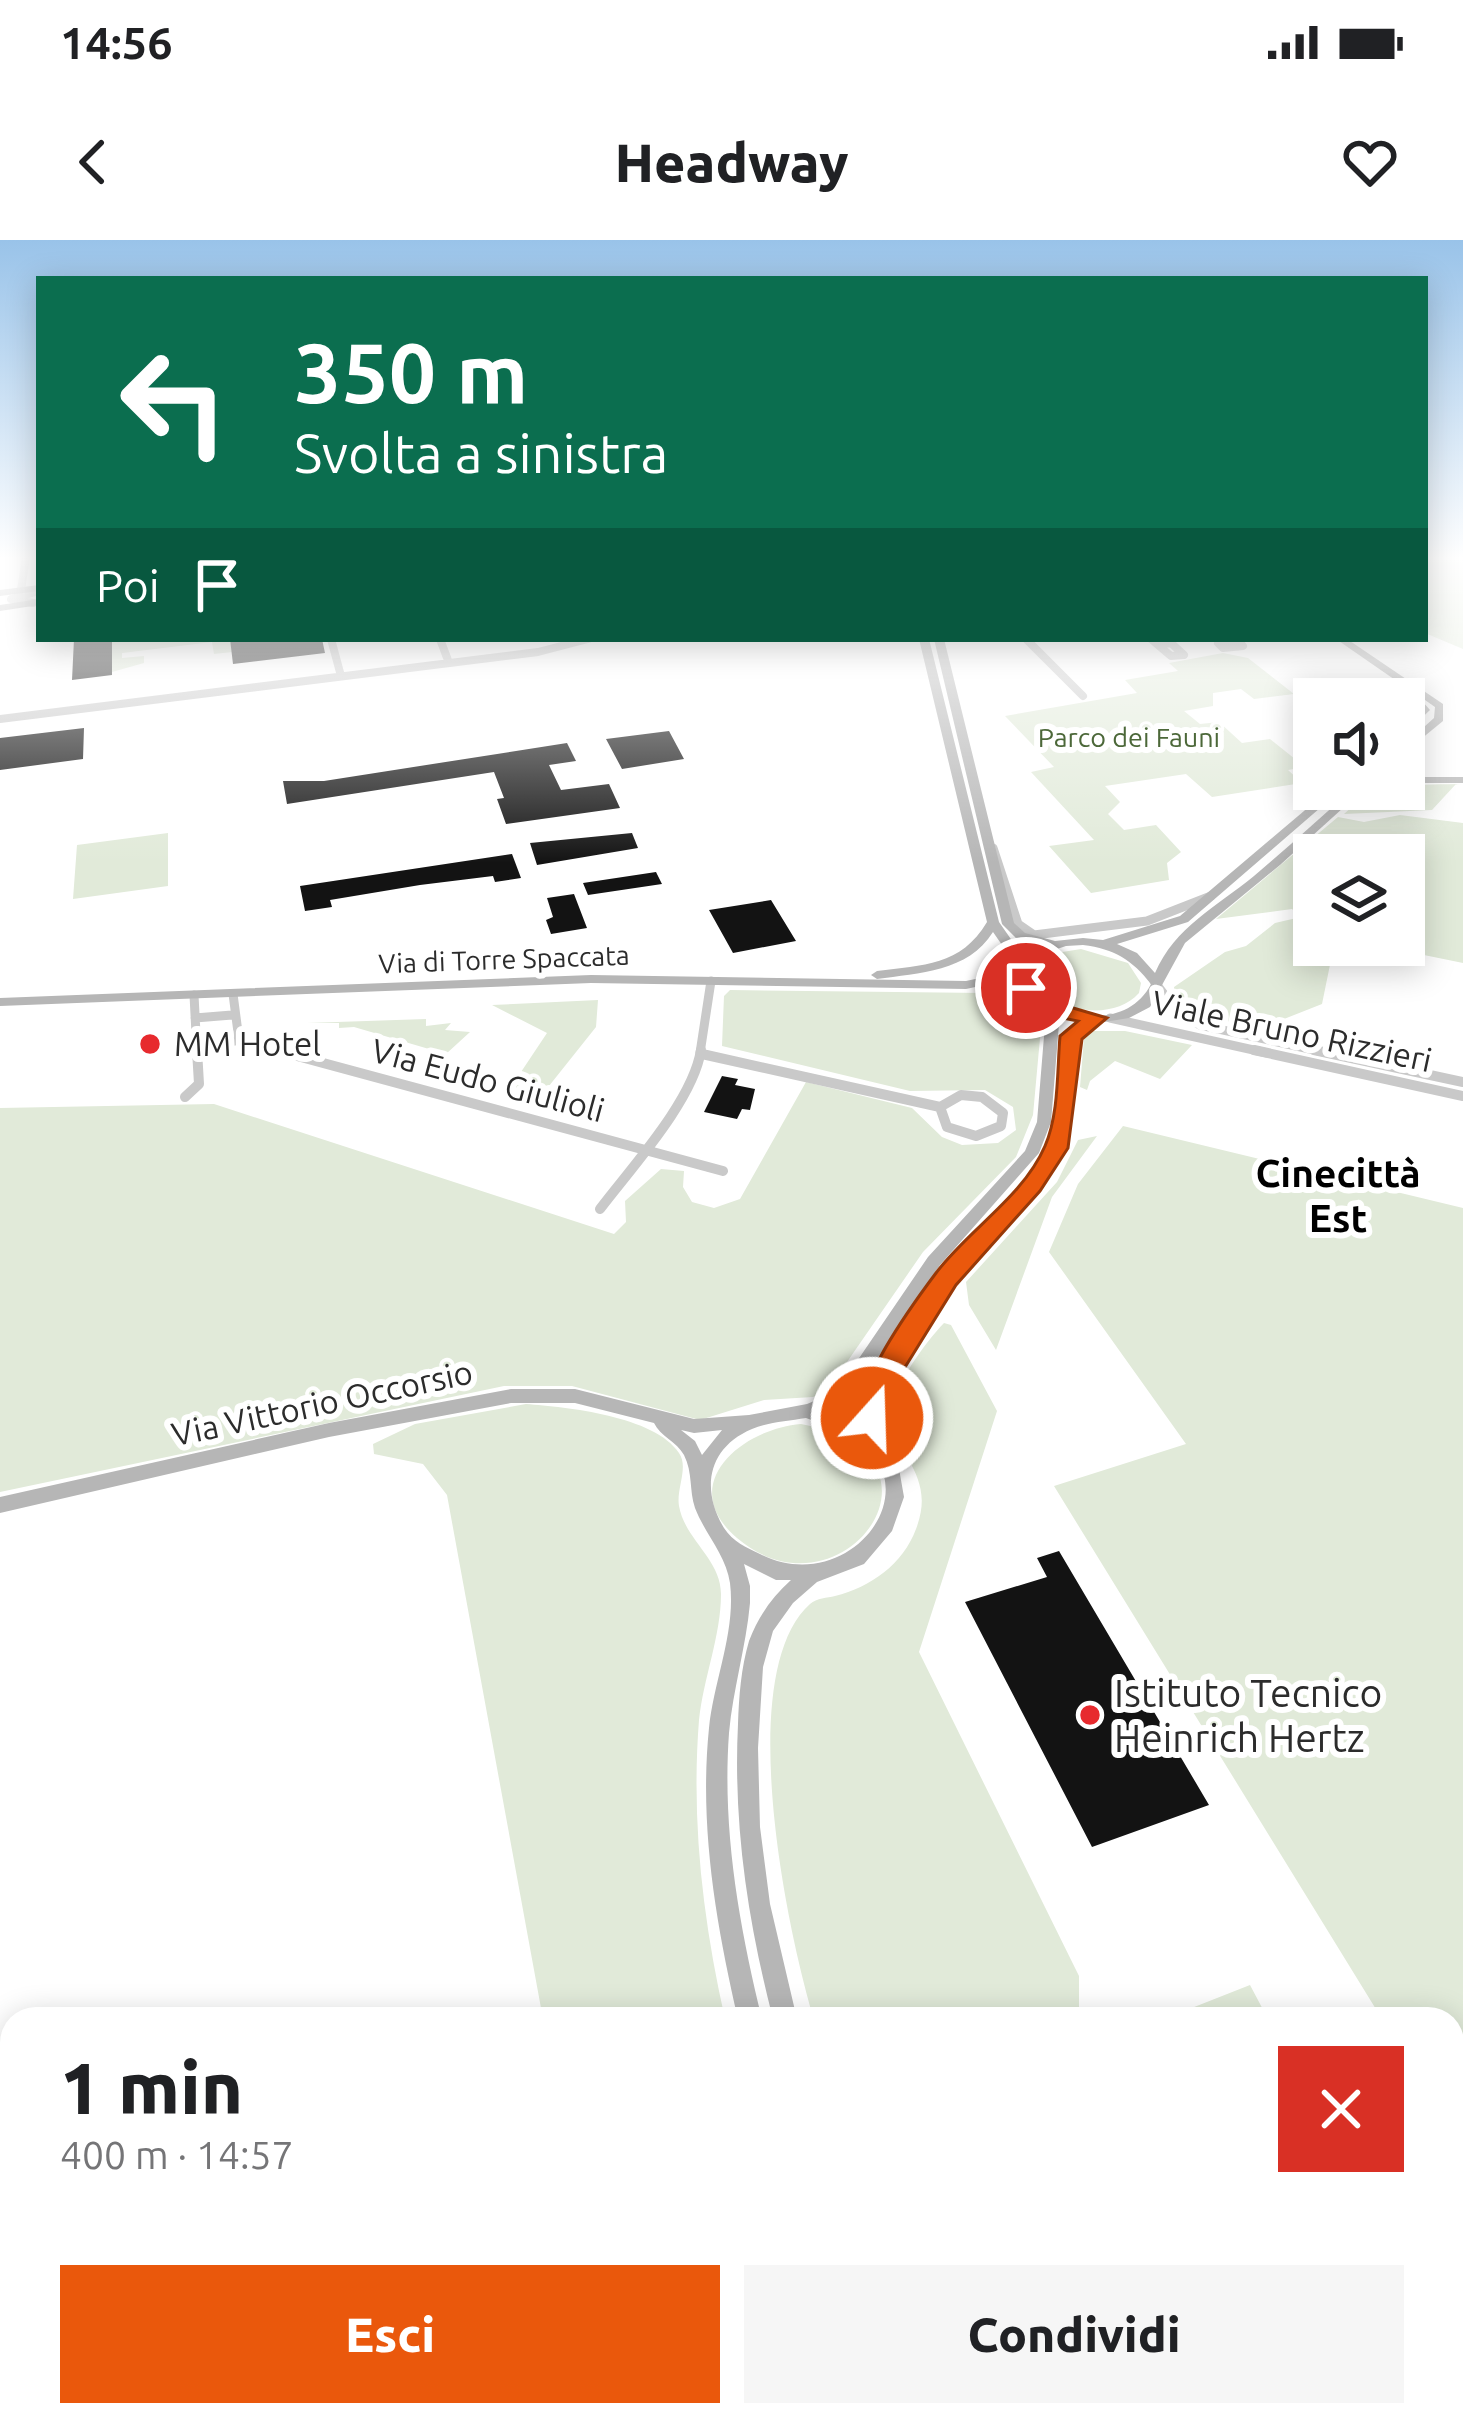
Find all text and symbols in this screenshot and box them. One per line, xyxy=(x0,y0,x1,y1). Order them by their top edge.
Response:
text: 14:56 xyxy=(60,17,173,68)
icon: back xyxy=(60,129,126,195)
icon: heart xyxy=(1337,129,1403,195)
text: Headway xyxy=(614,132,849,192)
icon: left xyxy=(96,324,252,480)
text: 350 m xyxy=(294,325,528,419)
text: Svolta a sinistra xyxy=(294,423,668,483)
icon: arrive xyxy=(184,552,250,618)
text: Poi xyxy=(96,560,160,611)
map controls xyxy=(1293,678,1425,966)
button: sound xyxy=(1293,678,1425,810)
park label: Parco dei Fauni xyxy=(1038,722,1220,752)
button: layers xyxy=(1293,834,1425,966)
pin xyxy=(975,937,1077,1039)
street label: Via di Torre Spaccata xyxy=(378,940,630,978)
icon: arrive xyxy=(993,955,1059,1021)
street label: Viale Bruno Rizzieri xyxy=(1149,983,1435,1078)
place label: MM Hotel xyxy=(174,1025,321,1062)
marker: MM Hotel xyxy=(137,1031,163,1057)
street label: Via Eudo Giulioli xyxy=(368,1031,608,1128)
district label: Cinecittà Est xyxy=(1255,1151,1421,1239)
street label: Via Vittorio Occorsio xyxy=(168,1353,476,1452)
position arrow xyxy=(809,1355,935,1481)
place label: Istituto Tecnico Heinrich Hertz xyxy=(1114,1671,1382,1759)
marker: Istituto Tecnico Heinrich Hertz xyxy=(1077,1702,1103,1728)
button: close xyxy=(1278,2046,1404,2172)
text: 1 min xyxy=(60,2047,243,2128)
text: 400 m · 14:57 xyxy=(60,2133,294,2176)
button: Esci xyxy=(60,2265,720,2403)
button: Condividi xyxy=(744,2265,1404,2403)

